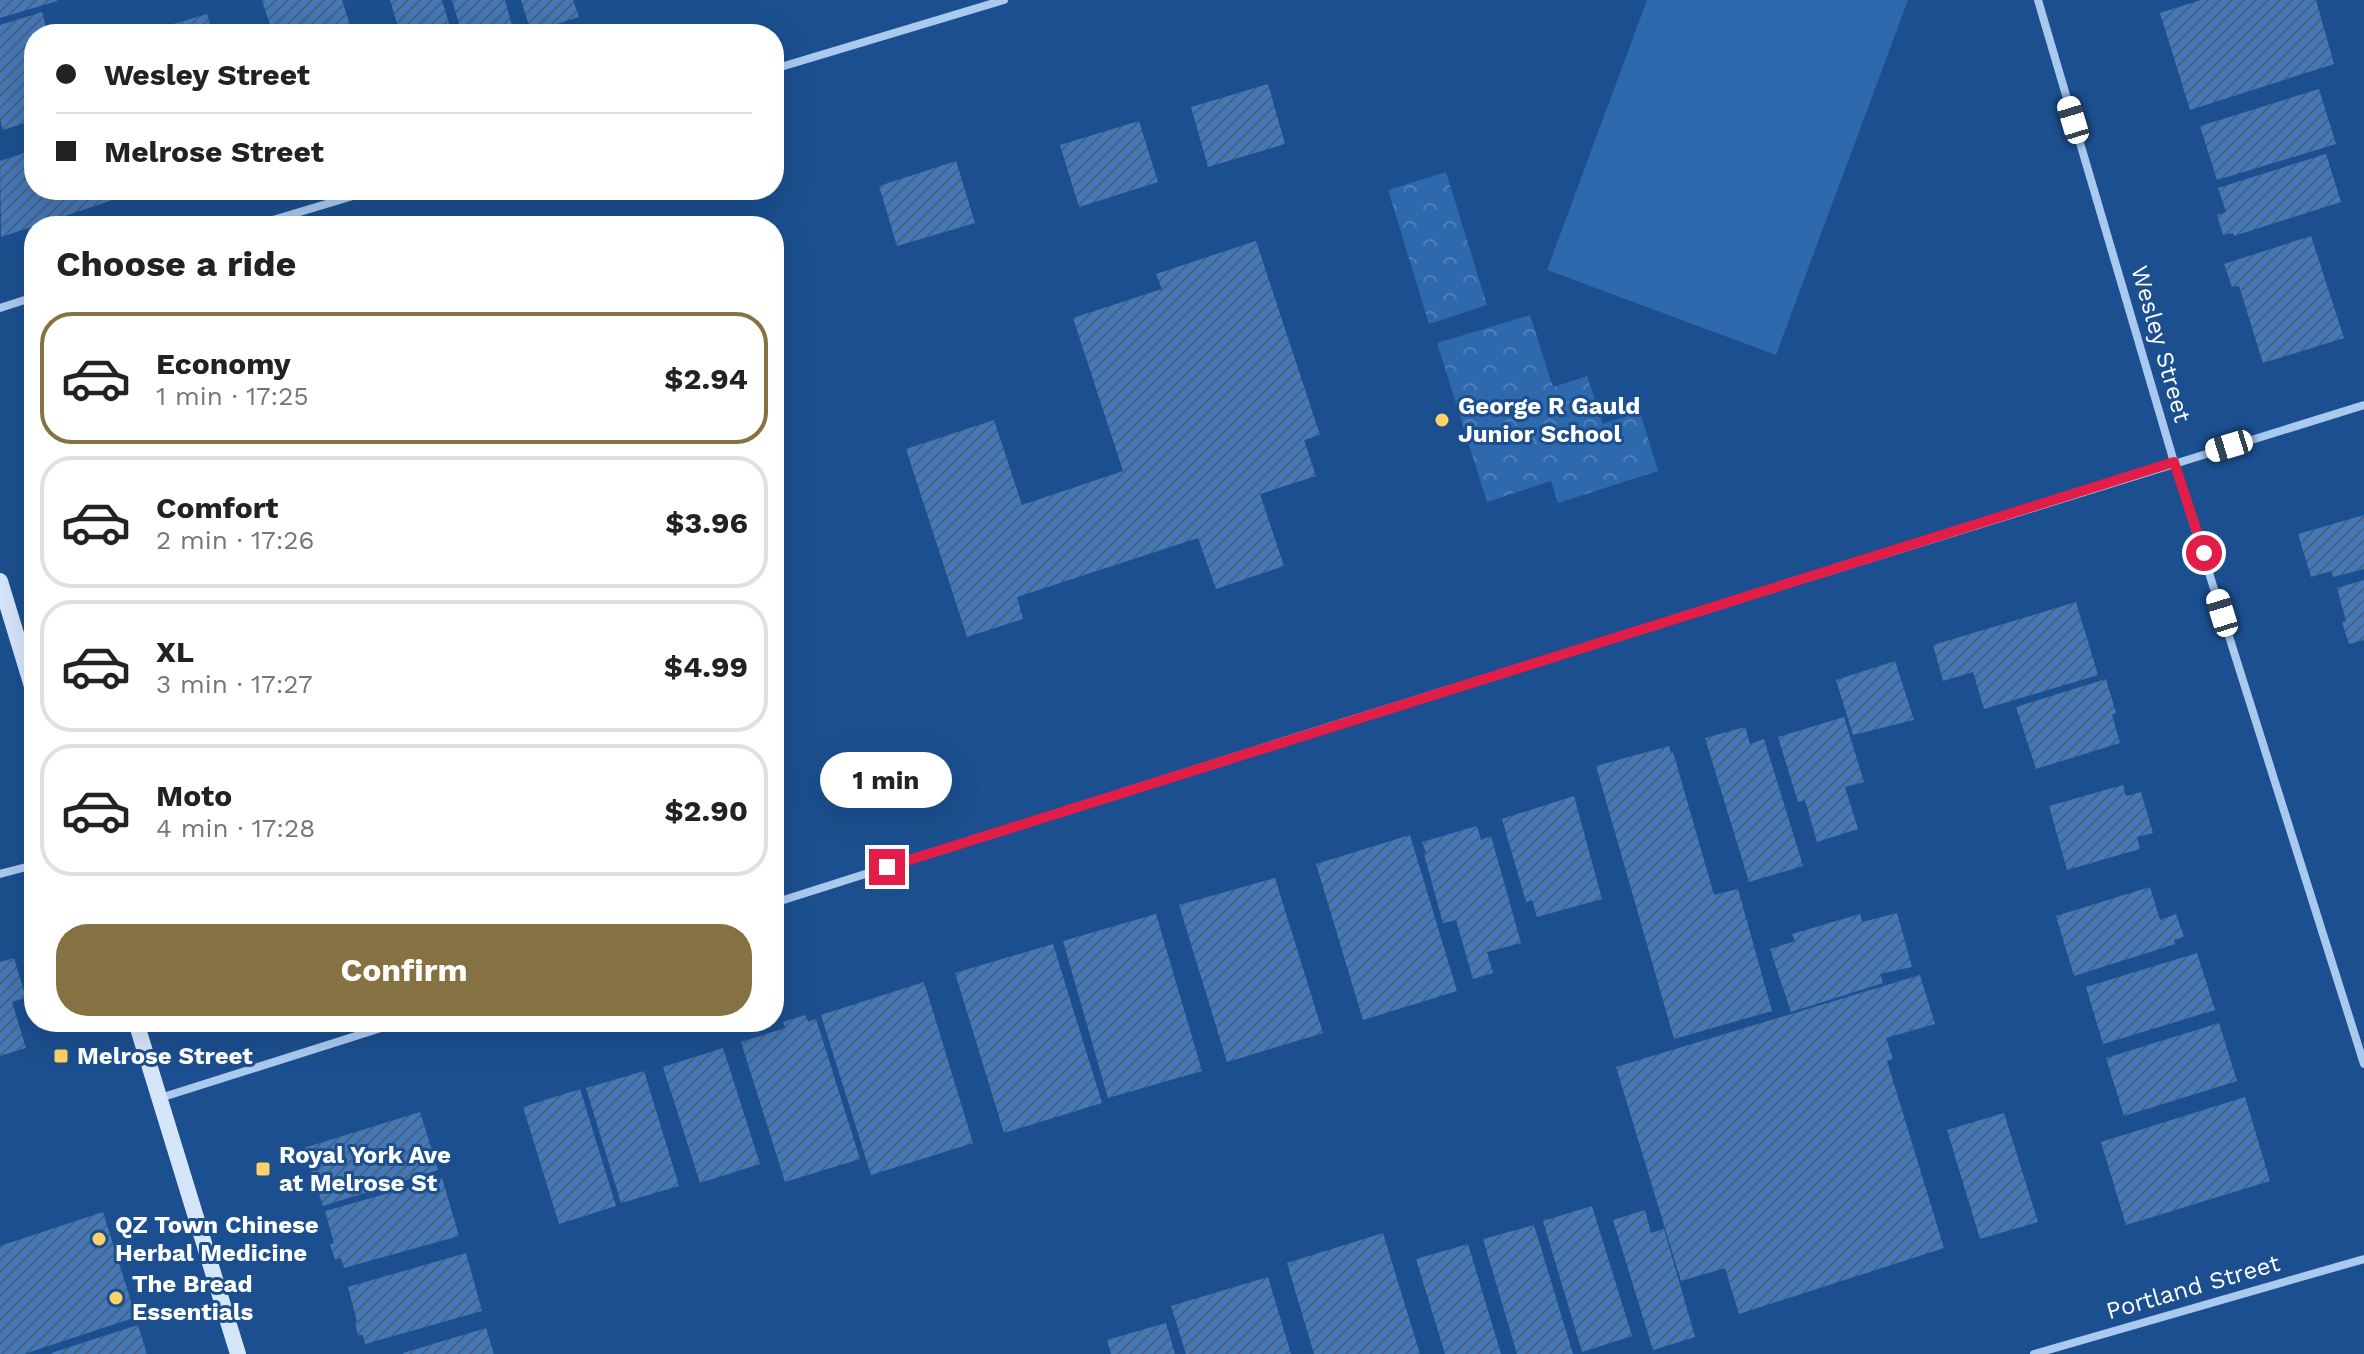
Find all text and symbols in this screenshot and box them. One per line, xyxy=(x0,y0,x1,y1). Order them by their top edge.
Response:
text: Wesley Street xyxy=(104,57,310,92)
car xyxy=(2055,94,2091,146)
text: Melrose Street xyxy=(104,134,324,169)
text: Choose a ride xyxy=(56,243,296,285)
street label: Wesley Street xyxy=(2125,262,2197,426)
icon: car xyxy=(60,342,132,414)
text: Economy xyxy=(156,346,291,381)
text: $2.94 xyxy=(664,361,748,396)
text: 1 min · 17:25 xyxy=(156,381,309,411)
place label: George R Gauld Junior School xyxy=(1458,392,1640,448)
marker: George R Gauld Junior School xyxy=(1433,411,1451,429)
car xyxy=(2203,428,2255,464)
icon: car xyxy=(60,486,132,558)
text: Comfort xyxy=(156,490,278,525)
text: $3.96 xyxy=(665,505,748,540)
text: 2 min · 17:26 xyxy=(156,525,314,555)
route start xyxy=(2186,535,2222,571)
car xyxy=(2204,587,2240,639)
icon: car xyxy=(60,630,132,702)
text: XL xyxy=(156,634,194,669)
text: $4.99 xyxy=(664,649,748,684)
text: 3 min · 17:27 xyxy=(156,669,313,699)
callout: 1 min xyxy=(821,751,953,807)
text: 1 min xyxy=(853,765,919,795)
icon: car xyxy=(60,774,132,846)
text: Moto xyxy=(156,778,232,813)
text: $2.90 xyxy=(664,793,748,828)
text: 4 min · 17:28 xyxy=(156,813,315,843)
route end xyxy=(869,849,905,885)
button: Confirm xyxy=(56,924,752,1016)
place label: Melrose Street xyxy=(77,1042,253,1070)
marker: Melrose Street xyxy=(52,1047,70,1065)
place label: Royal York Ave at Melrose St xyxy=(279,1141,451,1197)
marker: Royal York Ave at Melrose St xyxy=(254,1160,272,1178)
place label: QZ Town Chinese Herbal Medicine xyxy=(115,1211,319,1267)
marker: QZ Town Chinese Herbal Medicine xyxy=(90,1230,108,1248)
street label: Portland Street xyxy=(2103,1249,2283,1325)
place label: The Bread Essentials xyxy=(132,1270,254,1326)
marker: The Bread Essentials xyxy=(107,1289,125,1307)

